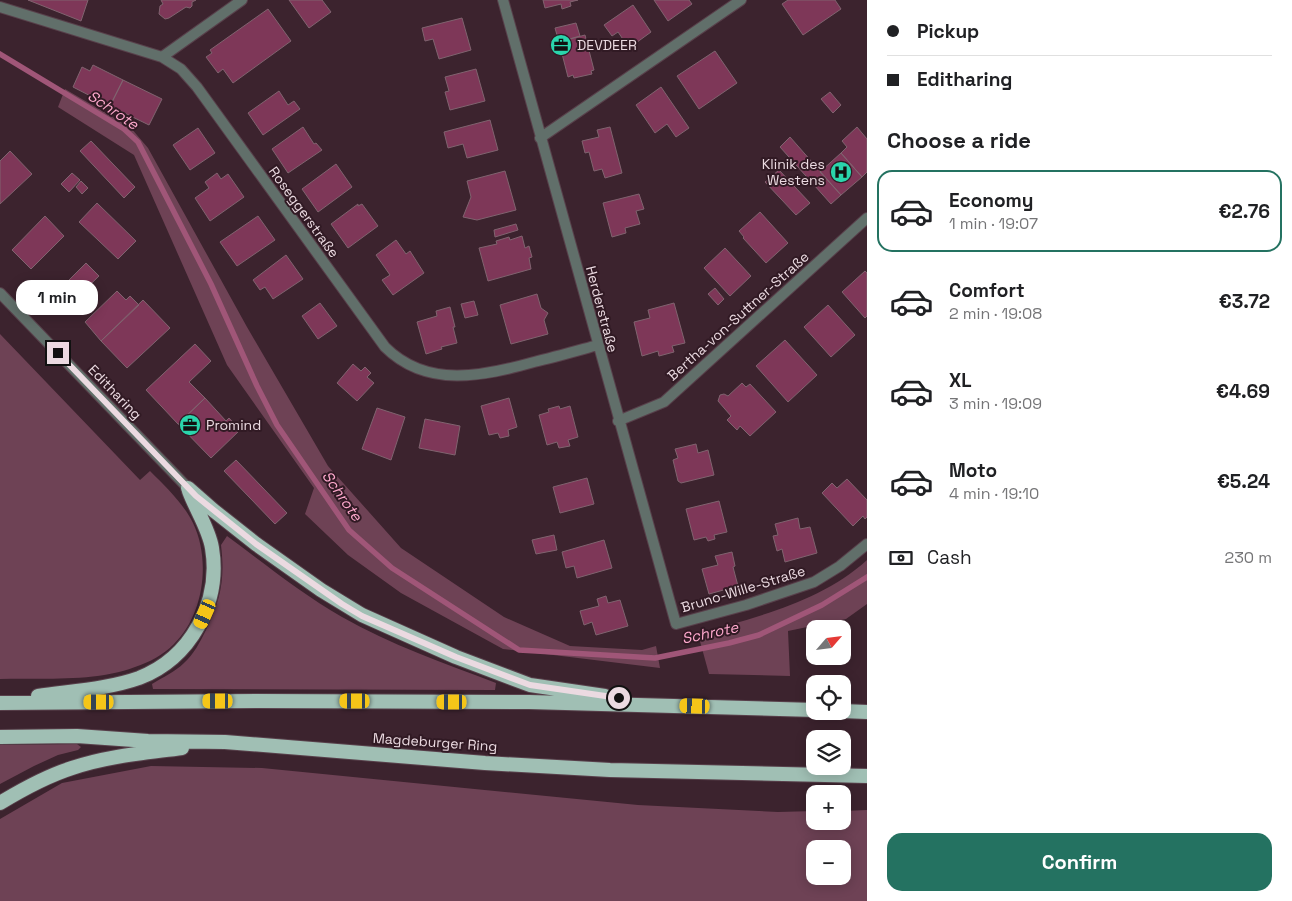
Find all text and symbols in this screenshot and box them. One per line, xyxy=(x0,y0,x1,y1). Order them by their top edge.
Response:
text: Pickup xyxy=(917,19,979,44)
office icon: DEVDEER xyxy=(549,33,573,57)
place label: DEVDEER xyxy=(577,36,637,54)
text: Editharing xyxy=(917,67,1012,92)
water label: Schrote xyxy=(84,86,143,134)
text: Choose a ride xyxy=(887,126,1031,154)
place label: Klinik des Westens xyxy=(762,155,825,189)
hospital icon: Klinik des Westens xyxy=(829,160,853,184)
street label: Roseggerstraße xyxy=(265,163,343,261)
text: Economy xyxy=(949,188,1033,213)
icon: car xyxy=(889,189,934,234)
text: €2.76 xyxy=(1219,199,1270,224)
text: 1 min · 19:07 xyxy=(949,213,1038,234)
street label: Bertha-von-Suttner-Straße xyxy=(663,248,813,384)
street label: Herderstraße xyxy=(582,264,622,354)
text: Comfort xyxy=(949,278,1025,303)
icon: car xyxy=(889,279,934,324)
callout: 1 min xyxy=(17,280,99,316)
text: 1 min xyxy=(37,287,77,308)
text: €3.72 xyxy=(1219,289,1270,314)
text: 2 min · 19:08 xyxy=(949,303,1042,324)
route end xyxy=(47,342,69,364)
street label: Editharing xyxy=(84,361,146,423)
text: XL xyxy=(949,368,972,393)
icon: car xyxy=(889,369,934,414)
text: €4.69 xyxy=(1216,379,1270,404)
text: 3 min · 19:09 xyxy=(949,393,1042,414)
office icon: Promind xyxy=(178,413,202,437)
place label: Promind xyxy=(206,416,261,434)
text: Moto xyxy=(949,458,997,483)
icon: car xyxy=(889,459,934,504)
water label: Schrote xyxy=(318,467,367,526)
text: €5.24 xyxy=(1217,469,1270,494)
text: 4 min · 19:10 xyxy=(949,483,1039,504)
icon: cash xyxy=(887,544,915,572)
text: Cash xyxy=(927,545,972,570)
text: 230 m xyxy=(1225,547,1272,568)
street label: Bruno-Wille-Straße xyxy=(679,562,807,616)
car xyxy=(192,597,217,631)
water label: Schrote xyxy=(680,617,741,648)
north arrow xyxy=(806,620,851,665)
map controls xyxy=(806,620,851,885)
button: locate xyxy=(806,675,851,720)
route start xyxy=(608,687,630,709)
car xyxy=(203,694,233,709)
car xyxy=(340,694,370,709)
car xyxy=(84,695,114,710)
car xyxy=(437,695,467,710)
car xyxy=(679,698,710,714)
street label: Magdeburger Ring xyxy=(372,729,498,755)
button: layers xyxy=(806,730,851,775)
button: + xyxy=(806,785,851,830)
button: Confirm xyxy=(887,833,1272,891)
button: − xyxy=(806,840,851,885)

